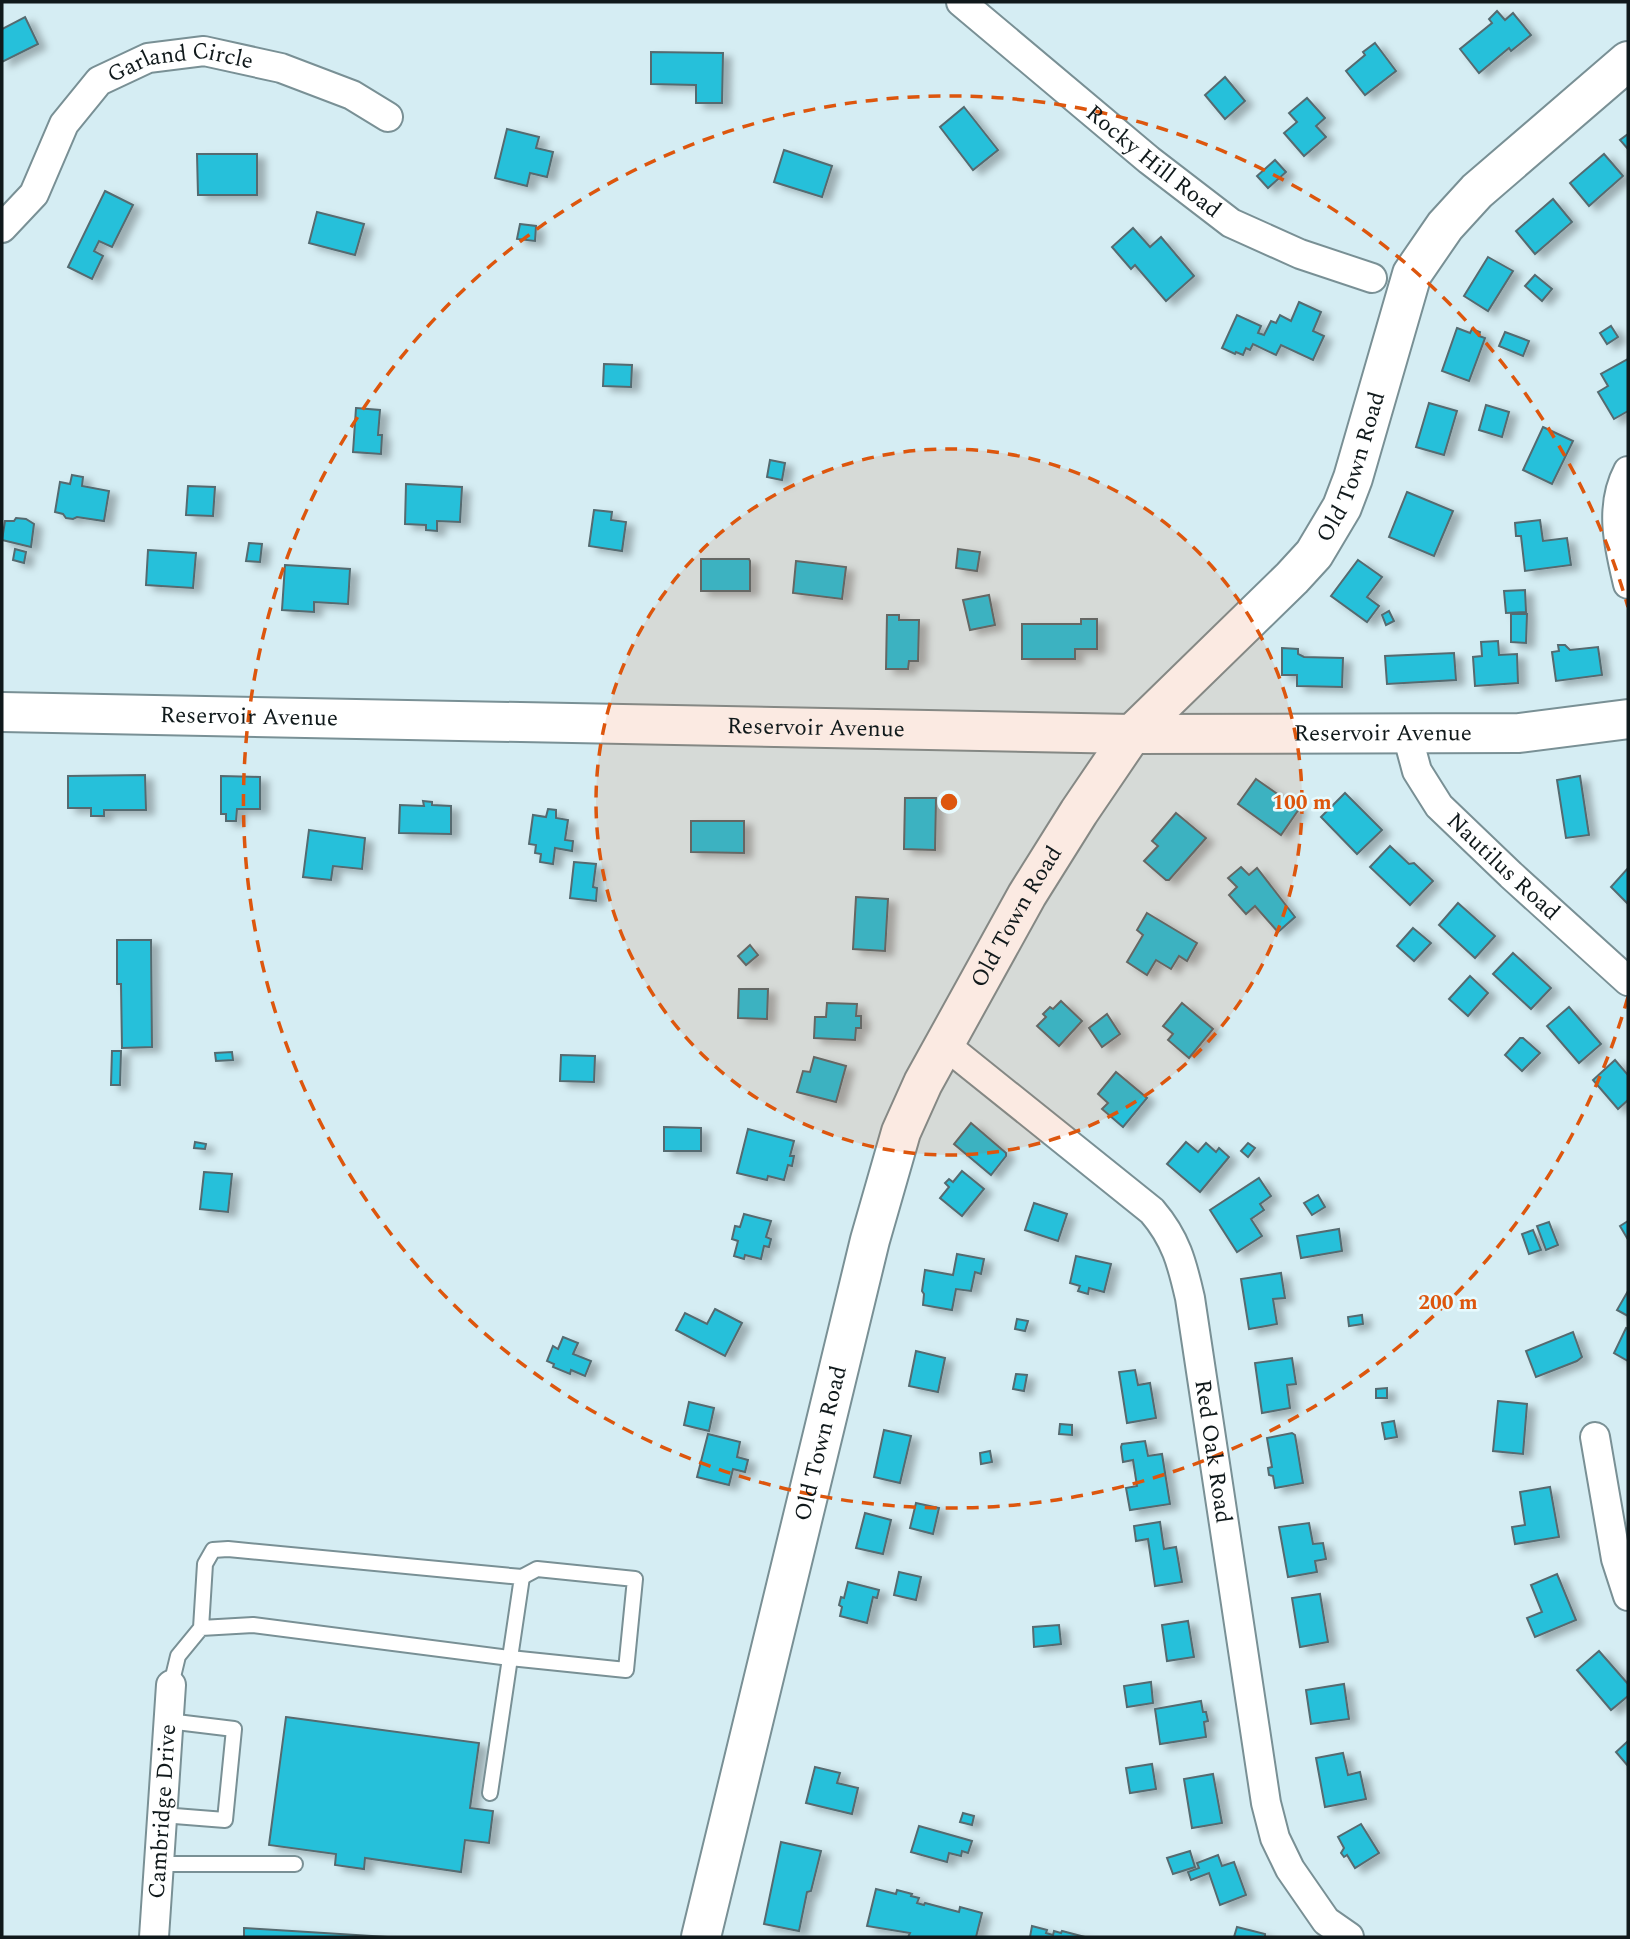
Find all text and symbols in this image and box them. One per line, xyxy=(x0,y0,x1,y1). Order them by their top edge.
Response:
street label: Garland Circle xyxy=(101,33,257,92)
street label: Rocky Hill Road xyxy=(1078,96,1229,227)
street label: Old Town Road xyxy=(1307,387,1395,549)
street label: Reservoir Avenue xyxy=(160,698,338,736)
street label: Reservoir Avenue xyxy=(726,709,905,747)
street label: Reservoir Avenue xyxy=(1294,716,1472,751)
text: 100 m xyxy=(1272,787,1332,819)
centre of rings xyxy=(937,790,961,814)
street label: Nautilus Road xyxy=(1438,804,1568,929)
street label: Old Town Road xyxy=(962,839,1071,994)
text: 200 m xyxy=(1418,1287,1478,1319)
street label: Old Town Road xyxy=(785,1362,856,1525)
street label: Red Oak Road xyxy=(1185,1377,1241,1526)
street label: Cambridge Drive xyxy=(139,1723,186,1900)

